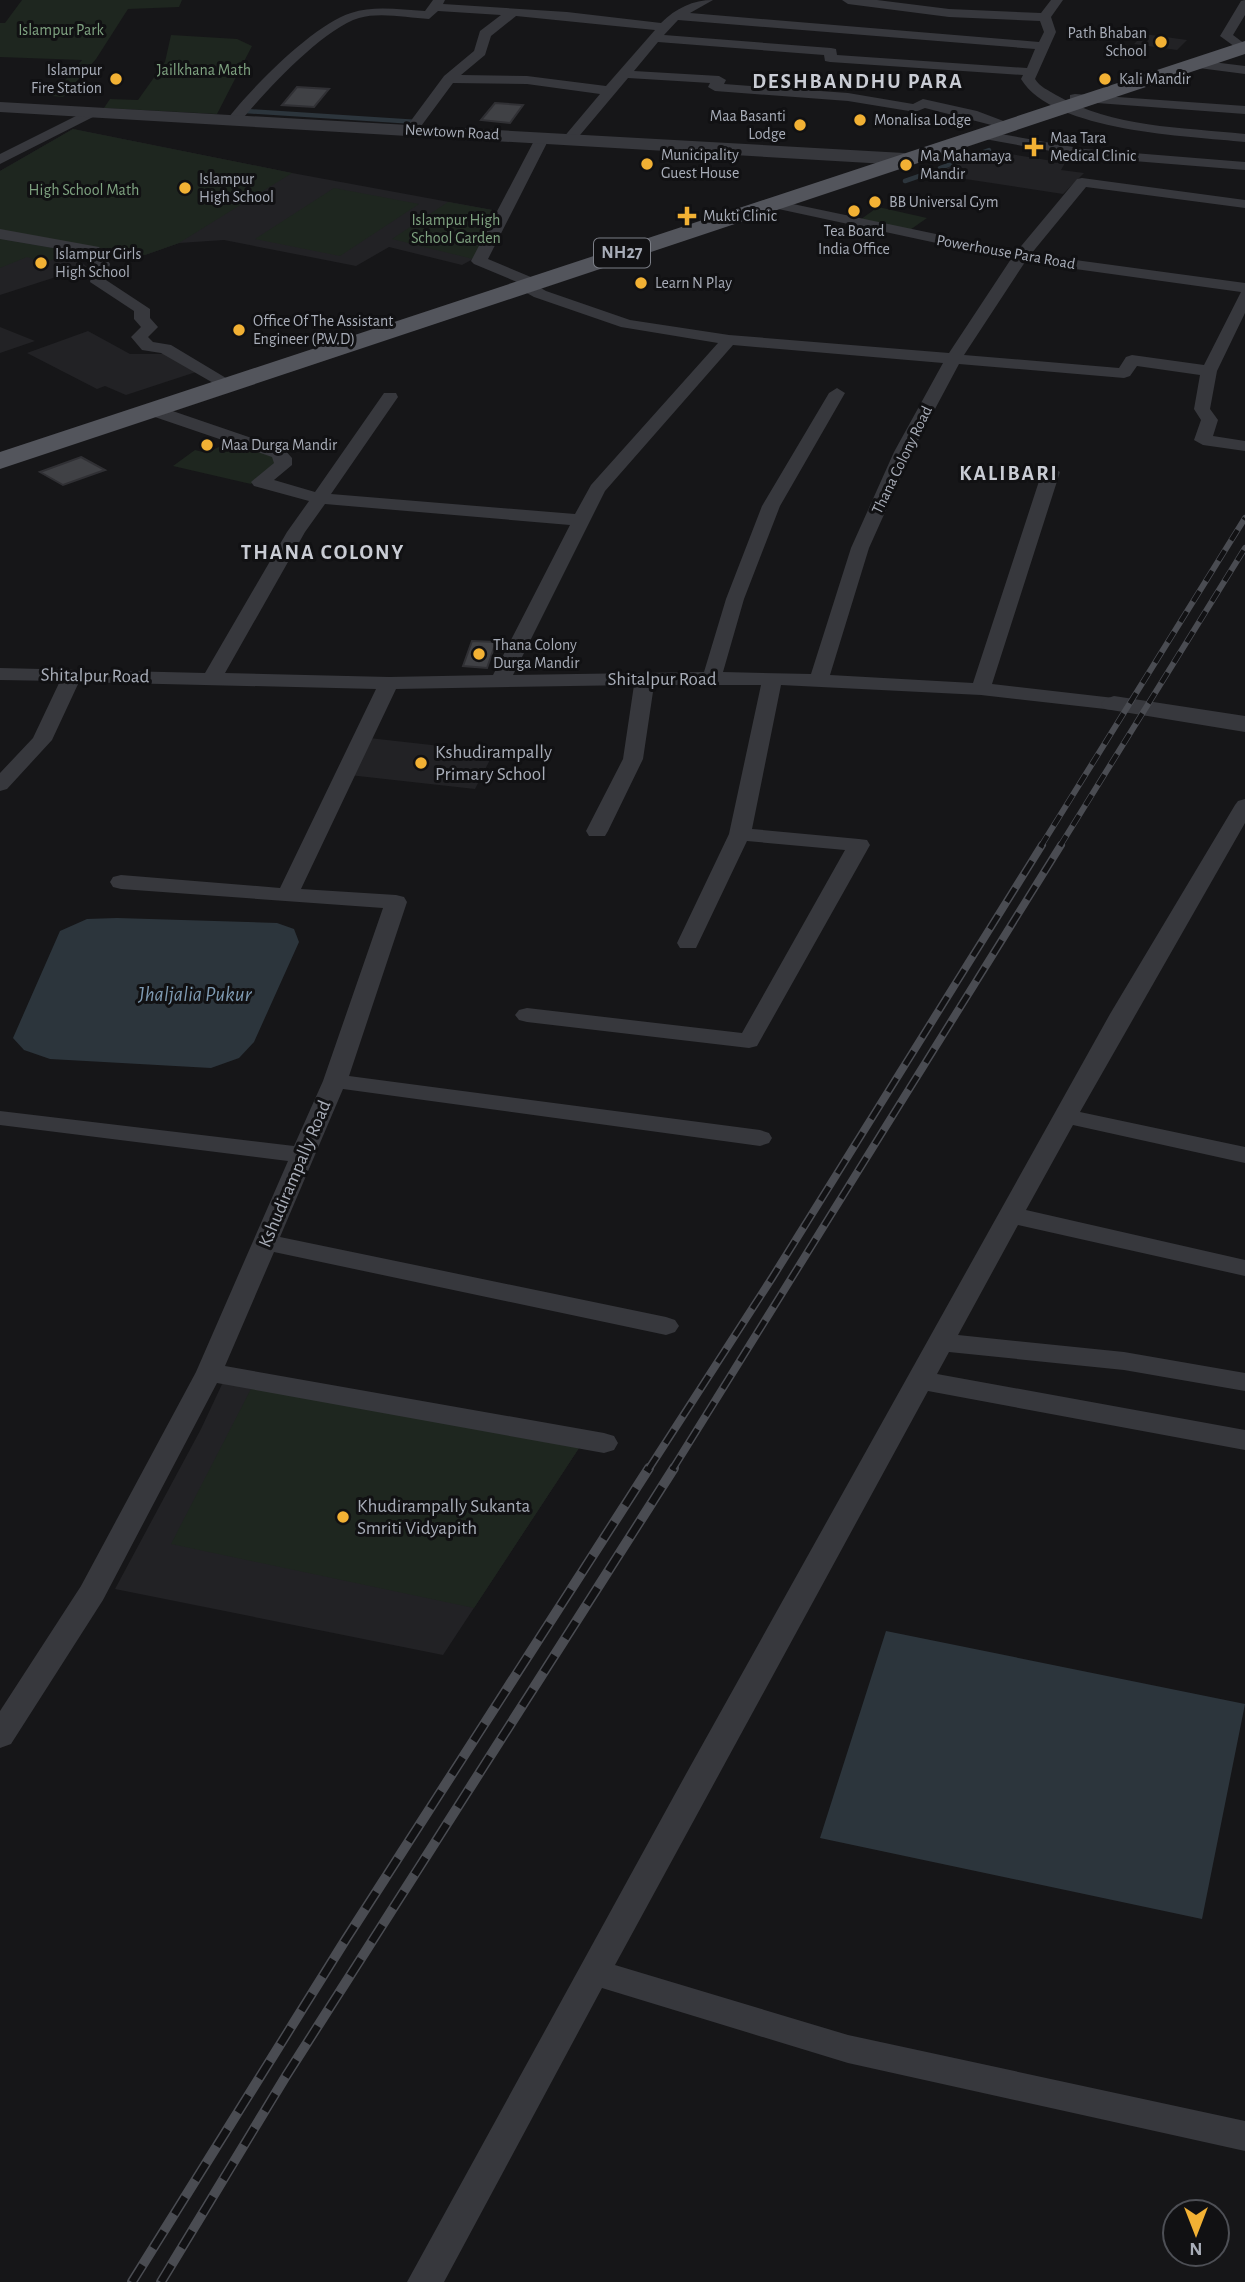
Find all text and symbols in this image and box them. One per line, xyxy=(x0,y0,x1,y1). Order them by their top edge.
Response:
park label: Islampur Park xyxy=(18,22,104,38)
place label: Path Bhaban School xyxy=(1068,25,1147,59)
marker: Path Bhaban School xyxy=(1153,34,1169,50)
place label: Islampur Fire Station xyxy=(31,62,103,96)
park label: Jailkhana Math xyxy=(157,62,251,78)
marker: Islampur Fire Station xyxy=(108,71,124,87)
district label: DESHBANDHU PARA xyxy=(752,71,964,92)
marker: Kali Mandir xyxy=(1097,71,1113,87)
place label: Kali Mandir xyxy=(1119,71,1192,87)
place label: Maa Basanti Lodge xyxy=(710,108,786,142)
marker: Monalisa Lodge xyxy=(852,112,868,128)
place label: Monalisa Lodge xyxy=(874,112,971,128)
marker: Maa Basanti Lodge xyxy=(792,117,808,133)
street label: Newtown Road xyxy=(404,122,500,142)
place label: Maa Tara Medical Clinic xyxy=(1050,130,1136,164)
marker: Maa Tara Medical Clinic xyxy=(1024,137,1044,157)
place label: Municipality Guest House xyxy=(661,147,739,181)
place label: Ma Mahamaya Mandir xyxy=(920,148,1012,182)
marker: Municipality Guest House xyxy=(639,156,655,172)
marker: Ma Mahamaya Mandir xyxy=(898,157,914,173)
place label: Islampur High School xyxy=(199,171,274,205)
marker: Islampur High School xyxy=(177,180,193,196)
park label: High School Math xyxy=(29,182,139,198)
marker: BB Universal Gym xyxy=(867,194,883,210)
place label: BB Universal Gym xyxy=(889,194,999,211)
marker: Tea Board India Office xyxy=(846,203,862,219)
marker: Mukti Clinic xyxy=(677,206,697,226)
place label: Mukti Clinic xyxy=(703,208,777,224)
park label: Islampur High School Garden xyxy=(411,212,501,246)
place label: Tea Board India Office xyxy=(818,223,890,257)
street label: Powerhouse Para Road xyxy=(935,232,1077,272)
road number: NH27 xyxy=(594,239,650,268)
place label: Islampur Girls High School xyxy=(55,246,141,280)
marker: Islampur Girls High School xyxy=(33,255,49,271)
marker: Learn N Play xyxy=(633,275,649,291)
place label: Learn N Play xyxy=(655,275,732,292)
place label: Office Of The Assistant Engineer (P.W.D) xyxy=(253,313,393,347)
marker: Office Of The Assistant Engineer (P.W.D) xyxy=(231,322,247,338)
street label: Thana Colony Road xyxy=(869,403,936,517)
marker: Maa Durga Mandir xyxy=(199,437,215,453)
place label: Maa Durga Mandir xyxy=(221,437,338,453)
district label: KALIBARI xyxy=(959,463,1059,484)
district label: THANA COLONY xyxy=(241,542,405,563)
place label: Thana Colony Durga Mandir xyxy=(493,637,580,671)
marker: Thana Colony Durga Mandir xyxy=(471,646,487,662)
street label: Shitalpur Road xyxy=(40,666,150,686)
street label: Shitalpur Road xyxy=(607,670,717,689)
place label: Kshudirampally Primary School xyxy=(435,743,552,784)
marker: Kshudirampally Primary School xyxy=(413,755,429,771)
water label: Jhaljalia Pukur xyxy=(137,984,253,1005)
street label: Kshudirampally Road xyxy=(255,1097,335,1250)
place label: Khudirampally Sukanta Smriti Vidyapith xyxy=(357,1497,531,1538)
marker: Khudirampally Sukanta Smriti Vidyapith xyxy=(335,1509,351,1525)
north arrow xyxy=(1161,2198,1231,2268)
text: N xyxy=(1189,2239,1203,2258)

